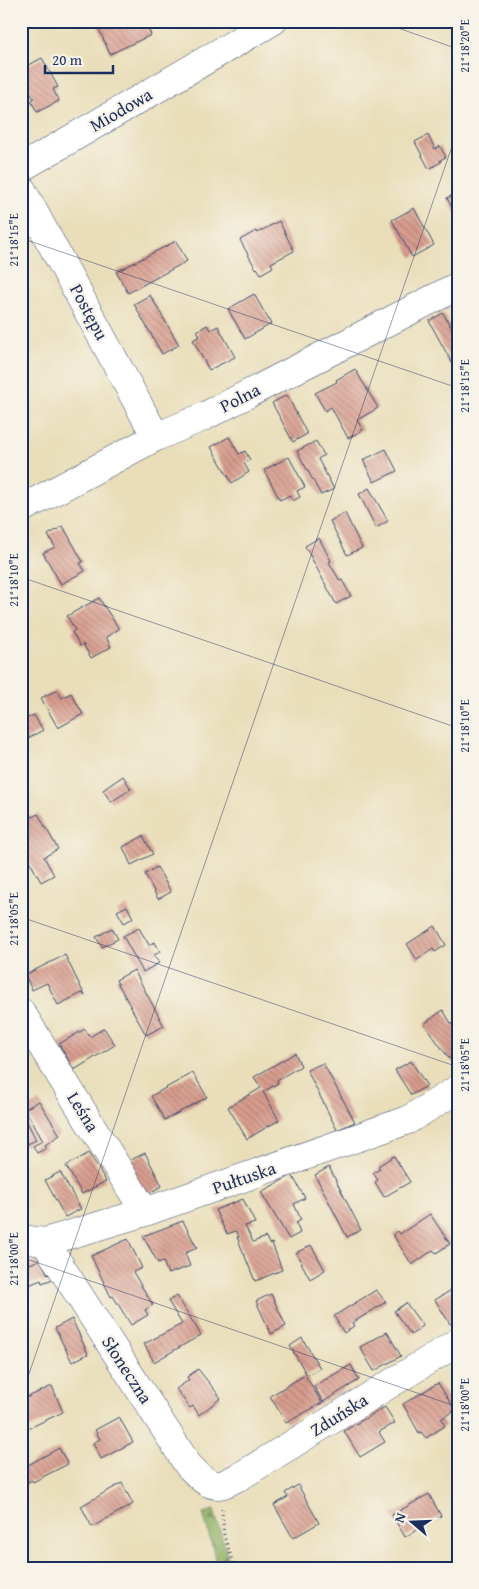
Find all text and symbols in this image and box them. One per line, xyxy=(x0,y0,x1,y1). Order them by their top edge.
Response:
text: 21°18'20"E xyxy=(456,19,473,73)
scale bar xyxy=(45,42,112,74)
text: 20 m xyxy=(52,49,83,70)
street label: Miodowa xyxy=(84,80,158,138)
text: 21°18'15"E xyxy=(5,213,22,267)
street label: Postępu xyxy=(63,279,116,345)
text: 21°18'15"E xyxy=(456,359,473,413)
street label: Polna xyxy=(215,376,265,419)
text: 21°18'10"E xyxy=(5,553,22,607)
text: 21°18'10"E xyxy=(456,699,473,753)
text: 21°18'05"E xyxy=(5,892,22,946)
text: 21°18'05"E xyxy=(456,1038,473,1092)
street label: Leśna xyxy=(61,1086,107,1138)
street label: Pułtuska xyxy=(208,1154,280,1201)
text: 21°18'00"E xyxy=(5,1232,22,1286)
street label: Słoneczna xyxy=(95,1330,160,1409)
text: 21°18'00"E xyxy=(456,1378,473,1432)
street label: Zduńska xyxy=(305,1386,373,1443)
north arrow xyxy=(386,1496,436,1546)
text: N xyxy=(389,1509,411,1525)

